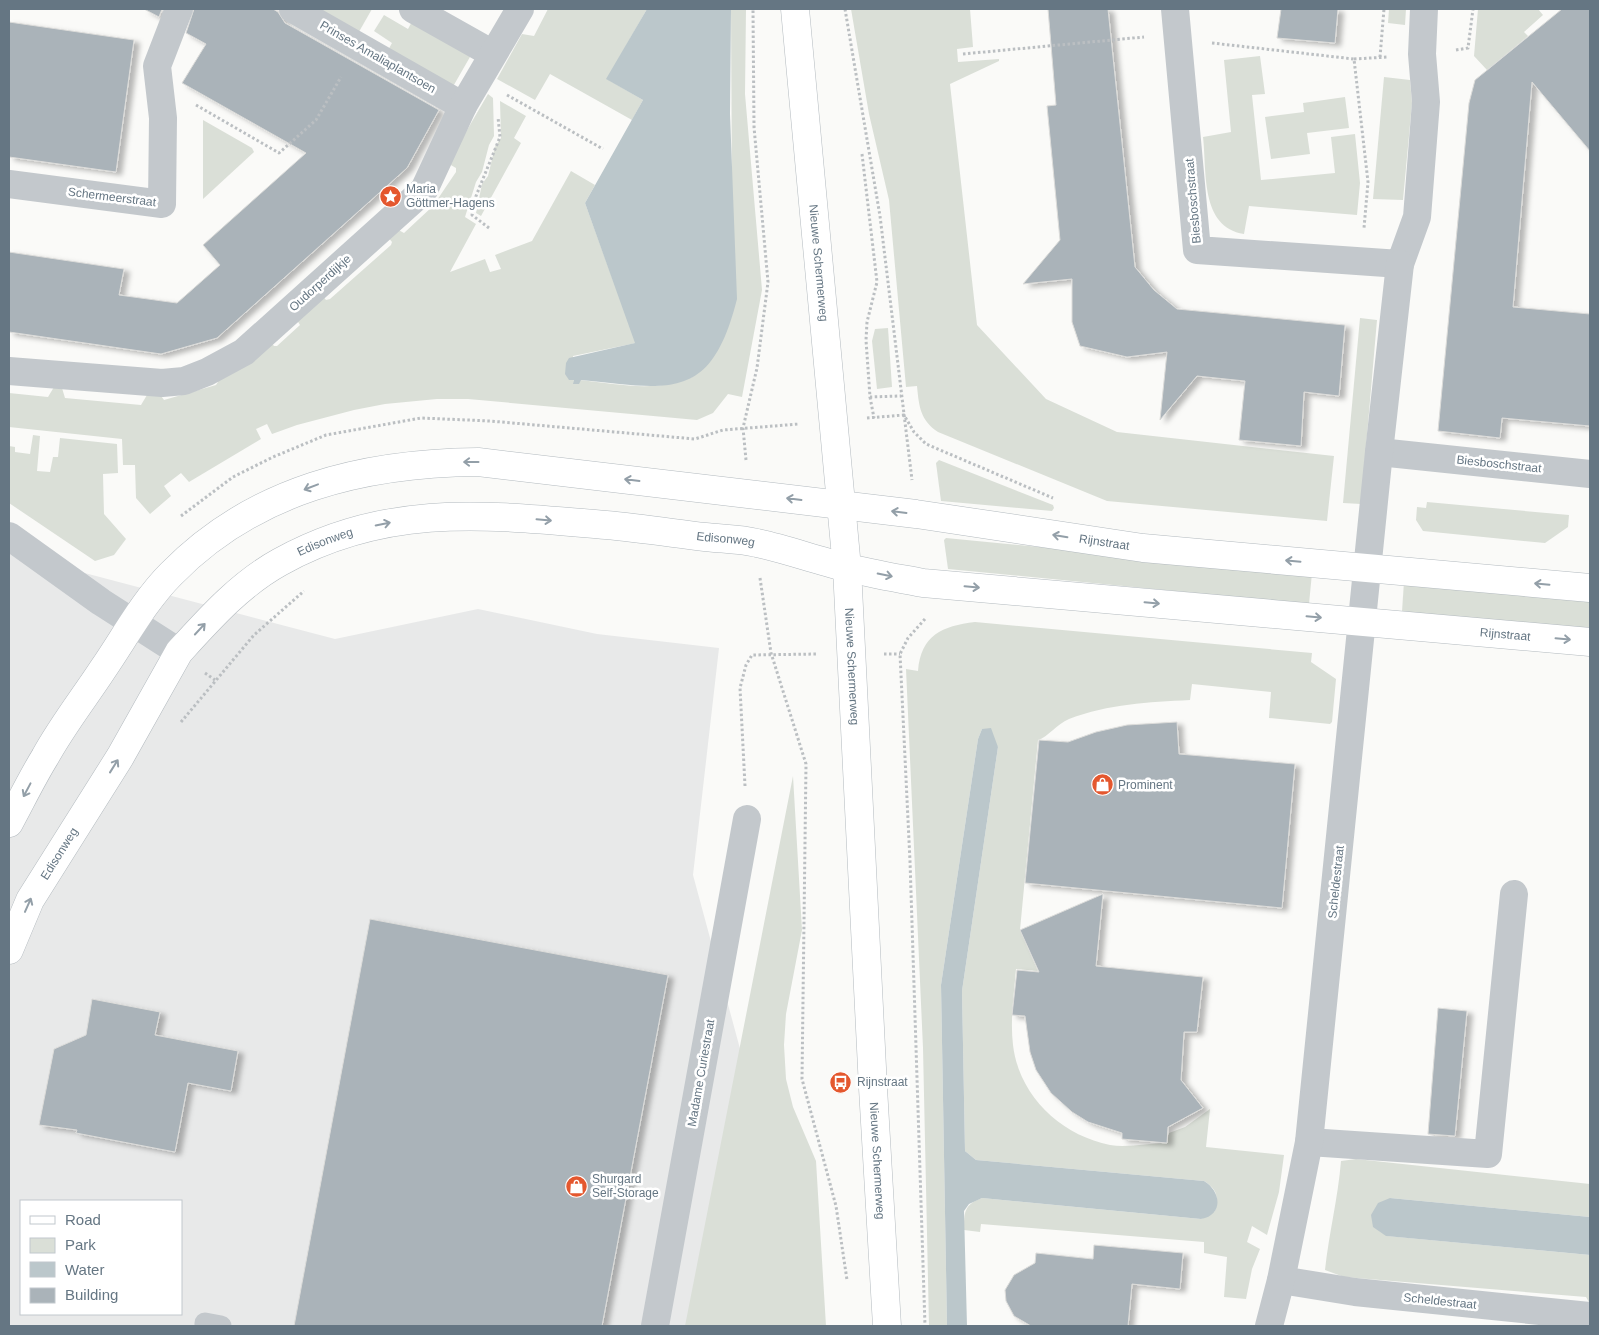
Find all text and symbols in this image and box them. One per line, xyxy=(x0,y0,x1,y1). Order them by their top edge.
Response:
street label: Prinses Amaliaplantsoen xyxy=(318,18,438,96)
street label: Biesboschstraat xyxy=(1182,157,1204,244)
place label: Maria Göttmer-Hagens xyxy=(406,182,495,210)
place icon: Maria Göttmer-Hagens xyxy=(378,184,402,208)
street label: Schermeerstraat xyxy=(67,185,158,209)
street label: Nieuwe Schermerweg xyxy=(806,204,831,322)
street label: Oudorperdijkje xyxy=(286,251,354,314)
street label: Biesboschstraat xyxy=(1456,453,1543,475)
one-way arrow xyxy=(463,457,480,467)
one-way arrow xyxy=(625,475,641,485)
one-way arrow xyxy=(304,483,320,492)
one-way arrow xyxy=(786,494,802,504)
one-way arrow xyxy=(891,507,907,517)
one-way arrow xyxy=(536,515,552,525)
one-way arrow xyxy=(374,519,390,528)
street label: Edisonweg xyxy=(295,525,355,559)
street label: Edisonweg xyxy=(696,529,756,549)
one-way arrow xyxy=(1052,530,1068,540)
street label: Rijnstraat xyxy=(1078,532,1131,553)
one-way arrow xyxy=(1285,556,1301,566)
one-way arrow xyxy=(877,571,893,581)
one-way arrow xyxy=(1534,579,1550,589)
one-way arrow xyxy=(963,582,979,592)
one-way arrow xyxy=(1144,598,1160,608)
street label: Nieuwe Schermerweg xyxy=(842,607,862,726)
one-way arrow xyxy=(1306,613,1322,622)
one-way arrow xyxy=(194,623,206,636)
street label: Rijnstraat xyxy=(1479,625,1532,644)
one-way arrow xyxy=(1555,635,1571,644)
one-way arrow xyxy=(109,760,119,774)
shop icon: Prominent xyxy=(1090,773,1114,797)
place label: Prominent xyxy=(1118,778,1173,792)
one-way arrow xyxy=(22,782,32,797)
street label: Edisonweg xyxy=(38,825,81,882)
street label: Scheldestraat xyxy=(1325,844,1347,919)
one-way arrow xyxy=(23,898,33,913)
street label: Madame Curiestraat xyxy=(685,1018,717,1128)
bus stop icon: Rijnstraat xyxy=(829,1070,853,1094)
place label: Rijnstraat xyxy=(857,1075,908,1089)
street label: Nieuwe Schermerweg xyxy=(867,1102,888,1220)
place label: Shurgard Self-Storage xyxy=(592,1172,659,1200)
shop icon: Shurgard Self-Storage xyxy=(564,1174,588,1198)
legend xyxy=(20,1200,182,1315)
text: Road xyxy=(65,1211,101,1228)
text: Park xyxy=(65,1236,96,1253)
text: Water xyxy=(65,1261,104,1278)
text: Building xyxy=(65,1286,118,1303)
street label: Scheldestraat xyxy=(1403,1290,1478,1312)

